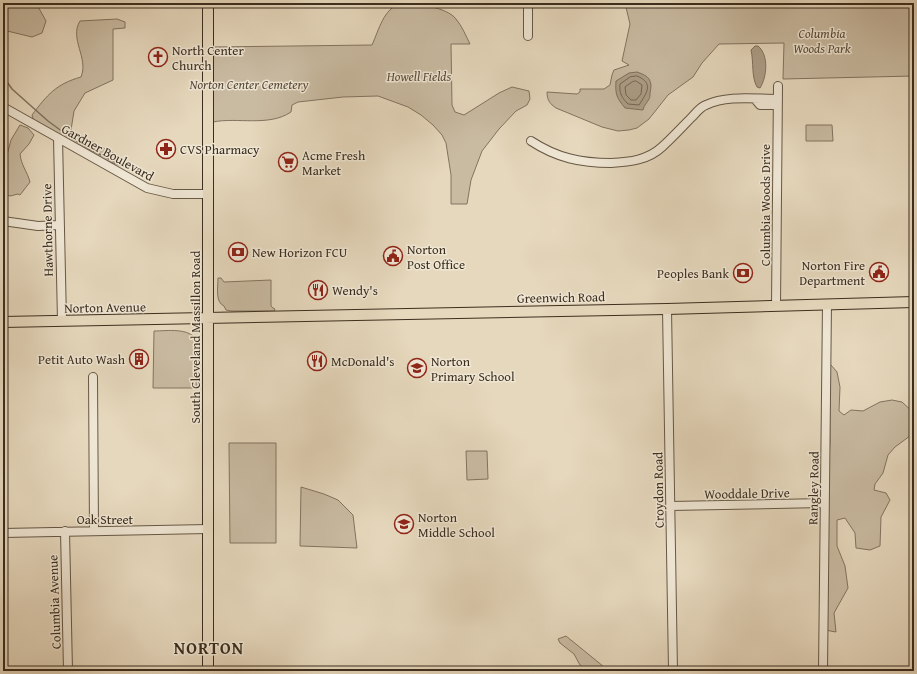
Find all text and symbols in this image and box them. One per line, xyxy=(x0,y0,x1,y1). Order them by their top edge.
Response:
park label: Columbia Woods Park xyxy=(793,24,851,58)
place label: North Center Church xyxy=(172,41,244,75)
church icon: North Center Church xyxy=(147,46,169,68)
park label: Howell Fields xyxy=(386,67,452,86)
park label: Norton Center Cemetery xyxy=(190,75,308,94)
street label: Gardner Boulevard xyxy=(58,119,157,186)
pharmacy icon: CVS Pharmacy xyxy=(155,138,177,160)
place label: CVS Pharmacy xyxy=(180,140,260,159)
street label: Columbia Woods Drive xyxy=(756,144,775,266)
place label: Acme Fresh Market xyxy=(302,146,366,180)
supermarket icon: Acme Fresh Market xyxy=(277,151,299,173)
street label: Hawthorne Drive xyxy=(37,183,58,277)
place label: Norton Post Office xyxy=(407,240,465,274)
bank icon: New Horizon FCU xyxy=(227,241,249,263)
place label: New Horizon FCU xyxy=(252,243,348,262)
public building icon: Norton Post Office xyxy=(382,245,404,267)
street label: South Cleveland Massillon Road xyxy=(186,251,205,423)
place label: Norton Fire Department xyxy=(799,256,865,290)
public building icon: Norton Fire Department xyxy=(868,261,890,283)
bank icon: Peoples Bank xyxy=(732,262,754,284)
place label: Peoples Bank xyxy=(657,264,729,283)
restaurant icon: Wendy's xyxy=(307,279,329,301)
place label: Wendy's xyxy=(332,281,378,300)
street label: Greenwich Road xyxy=(517,287,605,308)
street label: Norton Avenue xyxy=(64,297,146,318)
building icon: Petit Auto Wash xyxy=(128,348,150,370)
place label: Petit Auto Wash xyxy=(38,350,126,369)
restaurant icon: McDonald's xyxy=(306,350,328,372)
place label: McDonald's xyxy=(331,352,395,371)
place label: Norton Primary School xyxy=(431,352,515,386)
school or university icon: Norton Primary School xyxy=(406,357,428,379)
street label: Rangley Road xyxy=(803,451,824,525)
street label: Croydon Road xyxy=(648,452,669,528)
street label: Wooddale Drive xyxy=(704,483,790,504)
place label: Norton Middle School xyxy=(418,508,495,542)
street label: Oak Street xyxy=(77,510,134,529)
school or university icon: Norton Middle School xyxy=(393,513,415,535)
street label: Columbia Avenue xyxy=(43,555,66,649)
district label: NORTON xyxy=(174,635,244,660)

